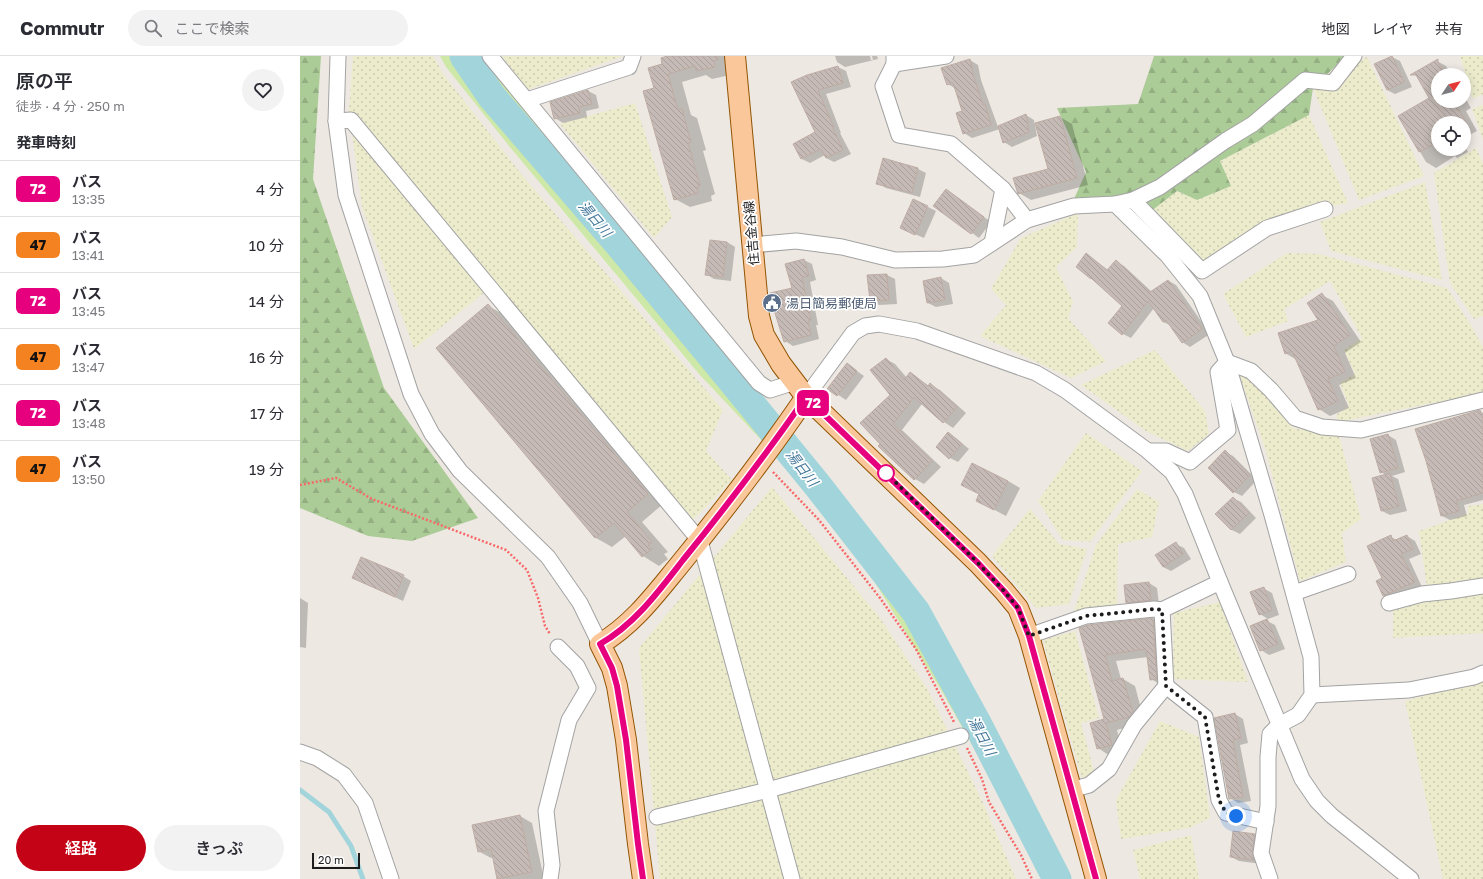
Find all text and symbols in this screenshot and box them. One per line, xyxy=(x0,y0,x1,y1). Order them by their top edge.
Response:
search box xyxy=(128,10,408,46)
text: Commutr xyxy=(20,16,104,39)
icon: search xyxy=(142,17,164,39)
text: ここで検索 xyxy=(174,19,249,37)
text: 地図 xyxy=(1321,20,1349,37)
text: レイヤ xyxy=(1371,20,1413,37)
text: 共有 xyxy=(1435,20,1463,37)
north arrow xyxy=(1431,68,1471,108)
map controls xyxy=(1431,68,1471,156)
text: 原の平 xyxy=(16,69,73,92)
button: heart xyxy=(242,69,284,111)
text: 徒歩 · 4 分 · 250 m xyxy=(16,98,125,114)
button: locate xyxy=(1431,116,1471,156)
text: 発車時刻 xyxy=(16,133,76,151)
text: バス xyxy=(72,172,102,190)
text: 72 xyxy=(30,180,46,197)
text: 4 分 xyxy=(256,180,284,198)
text: 13:35 xyxy=(72,191,105,207)
water label: 湯日川 xyxy=(575,197,617,242)
street label: 住吉金谷線 xyxy=(740,200,762,266)
text: バス xyxy=(72,228,102,246)
text: 47 xyxy=(30,236,46,253)
text: 10 分 xyxy=(249,236,284,254)
text: 13:41 xyxy=(72,247,104,263)
text: バス xyxy=(72,284,102,302)
text: 72 xyxy=(30,292,46,309)
text: 14 分 xyxy=(249,292,284,310)
public building icon: 湯日簡易郵便局 xyxy=(761,292,783,314)
place label: 湯日簡易郵便局 xyxy=(786,295,877,311)
text: 13:45 xyxy=(72,303,105,319)
text: バス xyxy=(72,340,102,358)
text: 47 xyxy=(30,348,46,365)
text: 16 分 xyxy=(249,348,284,366)
text: 13:47 xyxy=(72,359,105,375)
line badge: 72 xyxy=(795,390,831,416)
text: 72 xyxy=(805,394,821,411)
text: バス xyxy=(72,396,102,414)
text: 72 xyxy=(30,404,46,421)
text: 17 分 xyxy=(250,404,284,422)
text: 13:48 xyxy=(72,415,106,431)
water label: 湯日川 xyxy=(783,446,823,491)
text: バス xyxy=(72,452,102,470)
text: 47 xyxy=(30,460,46,477)
text: 19 分 xyxy=(249,460,284,478)
unlabelled marker xyxy=(877,464,895,482)
text: 13:50 xyxy=(72,471,105,487)
water label: 湯日川 xyxy=(965,713,1001,760)
your location xyxy=(1226,806,1246,826)
button: 経路 xyxy=(16,825,146,871)
button: きっぷ xyxy=(154,825,284,871)
scale bar xyxy=(312,851,360,870)
text: 20 m xyxy=(318,853,344,866)

